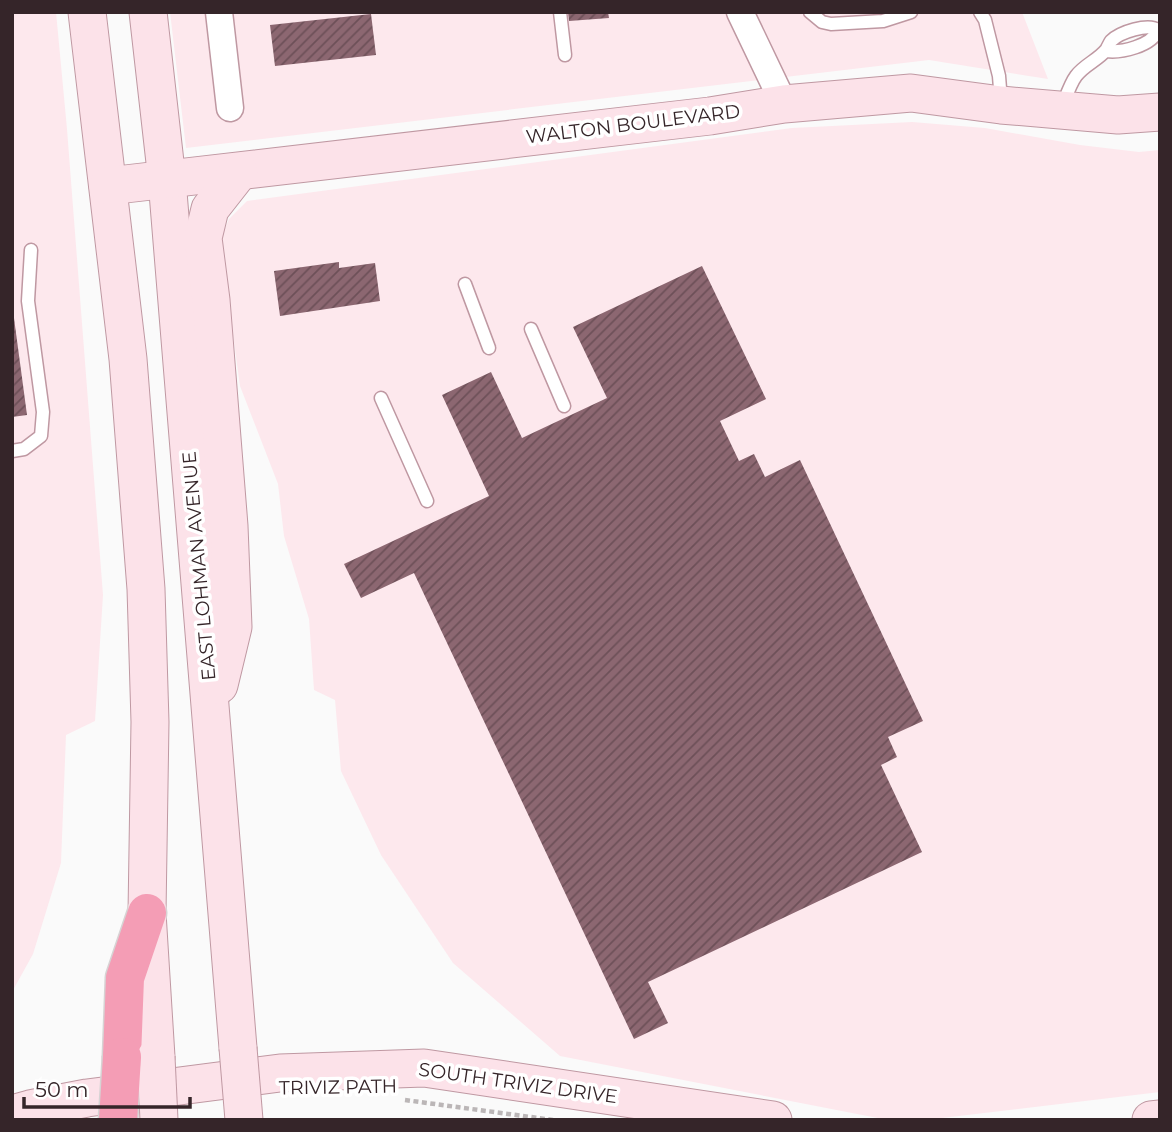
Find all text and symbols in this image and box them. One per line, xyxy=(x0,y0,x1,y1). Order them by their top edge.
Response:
street label: WALTON BOULEVARD xyxy=(525,99,741,149)
street label: EAST LOHMAN AVENUE xyxy=(178,450,220,682)
street label: SOUTH TRIVIZ DRIVE xyxy=(417,1058,619,1108)
scale bar xyxy=(24,1066,191,1110)
street label: TRIVIZ PATH xyxy=(279,1074,397,1100)
text: 50 m xyxy=(35,1077,89,1102)

